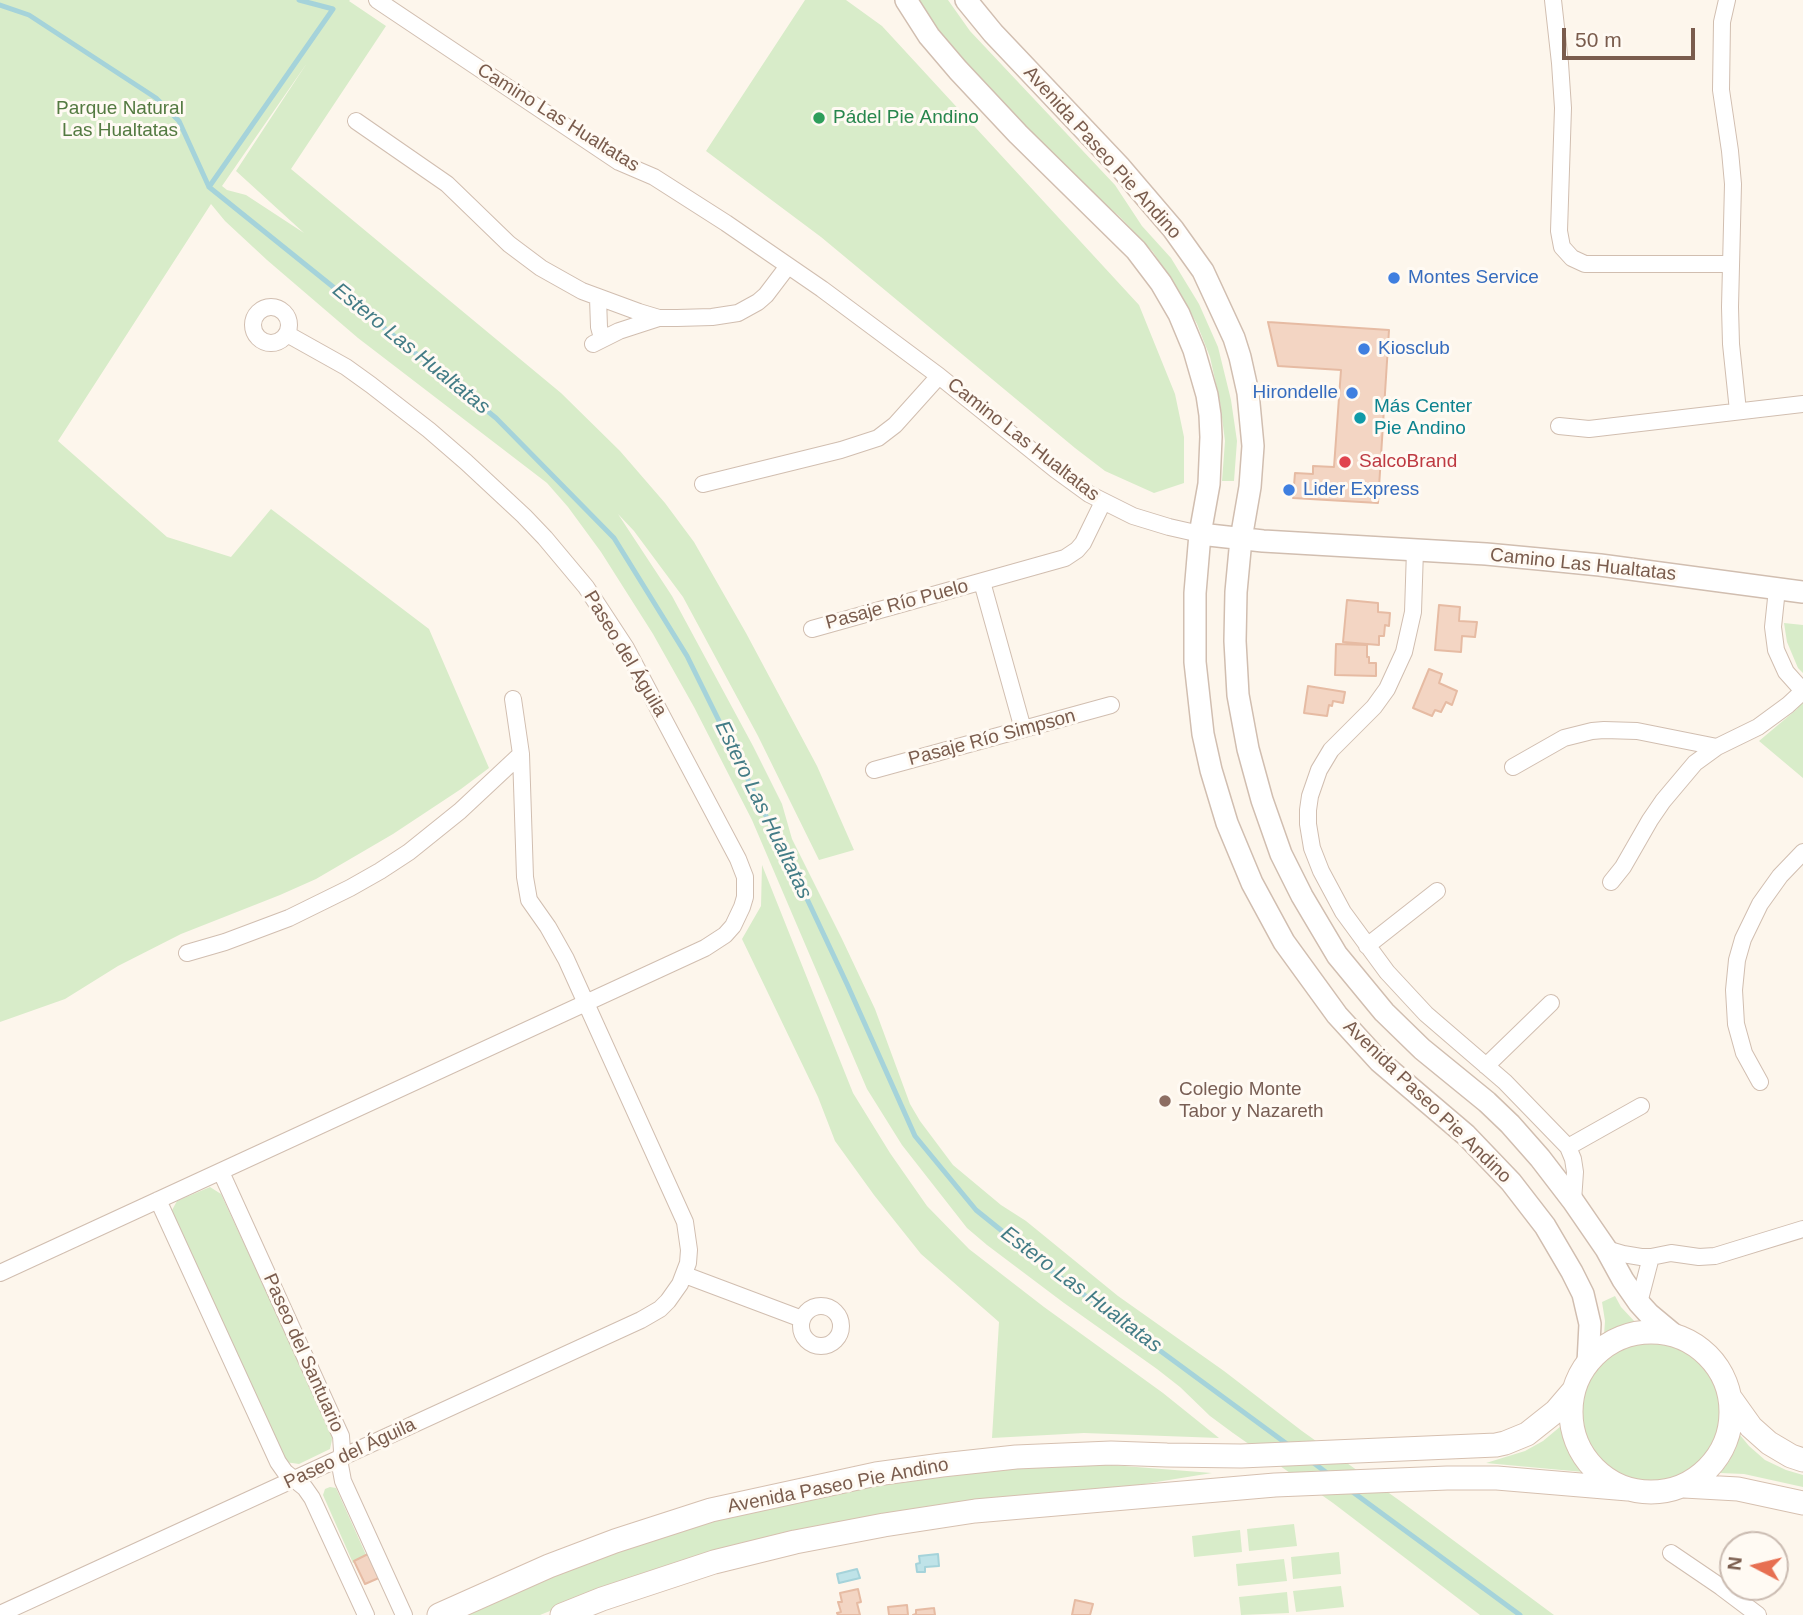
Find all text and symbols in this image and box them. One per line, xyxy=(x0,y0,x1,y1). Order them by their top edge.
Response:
scale bar xyxy=(1565,14,1698,58)
text: 50 m xyxy=(1575,28,1622,51)
street label: Camino Las Hualtatas xyxy=(473,59,643,177)
street label: Avenida Paseo Pie Andino xyxy=(1018,62,1186,244)
park label: Parque Natural Las Hualtatas xyxy=(56,98,184,142)
place label: Pádel Pie Andino xyxy=(833,107,979,129)
marker: Pádel Pie Andino xyxy=(811,110,827,126)
place label: Montes Service xyxy=(1408,267,1539,289)
marker: Montes Service xyxy=(1386,270,1402,286)
water label: Estero Las Hualtatas xyxy=(327,278,495,420)
place label: Kiosclub xyxy=(1378,338,1450,360)
marker: Kiosclub xyxy=(1356,341,1372,357)
street label: Camino Las Hualtatas xyxy=(942,373,1104,507)
place label: Hirondelle xyxy=(1252,382,1338,404)
marker: Hirondelle xyxy=(1344,385,1360,401)
place label: Más Center Pie Andino xyxy=(1374,396,1472,440)
marker: Más Center Pie Andino xyxy=(1352,410,1368,426)
place label: SalcoBrand xyxy=(1359,451,1457,473)
marker: SalcoBrand xyxy=(1337,454,1353,470)
place label: Lider Express xyxy=(1303,479,1419,501)
marker: Lider Express xyxy=(1281,482,1297,498)
street label: Camino Las Hualtatas xyxy=(1489,544,1677,586)
street label: Pasaje Río Puelo xyxy=(823,575,971,635)
street label: Paseo del Águila xyxy=(579,587,671,721)
street label: Pasaje Río Simpson xyxy=(906,705,1078,771)
water label: Estero Las Hualtatas xyxy=(709,717,817,903)
street label: Avenida Paseo Pie Andino xyxy=(1338,1016,1516,1188)
place label: Colegio Monte Tabor y Nazareth xyxy=(1179,1079,1324,1123)
marker: Colegio Monte Tabor y Nazareth xyxy=(1157,1093,1173,1109)
water label: Estero Las Hualtatas xyxy=(996,1221,1166,1359)
street label: Paseo del Santuario xyxy=(258,1270,348,1436)
street label: Paseo del Águila xyxy=(281,1414,419,1494)
street label: Avenida Paseo Pie Andino xyxy=(726,1453,950,1519)
north arrow xyxy=(1719,1531,1789,1601)
text: N xyxy=(1723,1556,1746,1572)

